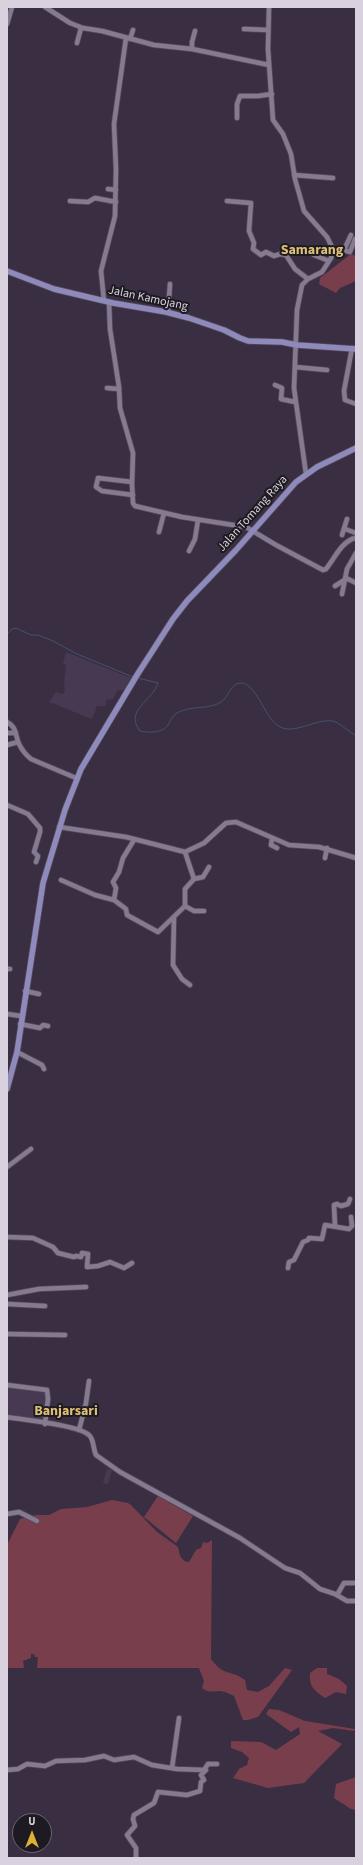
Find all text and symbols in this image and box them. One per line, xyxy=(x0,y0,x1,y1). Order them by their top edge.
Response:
district label: Samarang xyxy=(281,243,343,259)
street label: Jalan Kamojang xyxy=(107,284,189,314)
street label: Jalan Tomang Raya xyxy=(215,473,291,555)
district label: Banjarsari xyxy=(34,1404,98,1420)
north arrow xyxy=(12,1813,52,1853)
text: U xyxy=(28,1814,36,1829)

